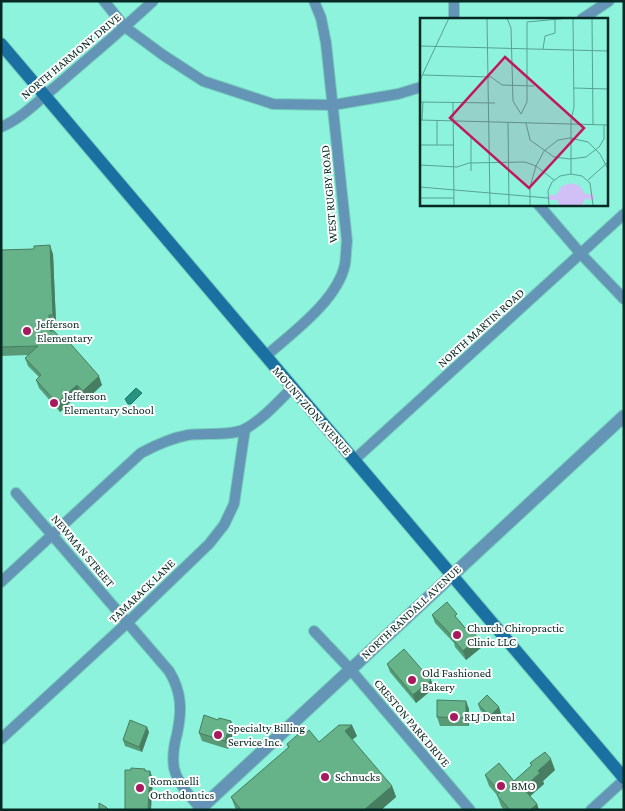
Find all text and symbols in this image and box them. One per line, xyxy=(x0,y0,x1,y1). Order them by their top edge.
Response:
street label: NORTH HARMONY DRIVE xyxy=(18,10,124,102)
inset map xyxy=(420,18,608,205)
street label: WEST RUGBY ROAD xyxy=(318,145,340,243)
street label: NORTH MARTIN ROAD xyxy=(435,285,527,371)
place label: Jefferson Elementary xyxy=(36,317,93,345)
marker: Jefferson Elementary xyxy=(21,325,33,337)
street label: MOUNT ZION AVENUE xyxy=(270,364,355,458)
place label: Jefferson Elementary School xyxy=(63,389,154,417)
marker: Jefferson Elementary School xyxy=(48,397,60,409)
street label: NEWMAN STREET xyxy=(49,512,118,591)
street label: TAMARACK LANE xyxy=(106,556,178,626)
street label: NORTH RANDALL AVENUE xyxy=(358,562,464,662)
place label: Church Chiropractic Clinic LLC xyxy=(467,621,564,649)
marker: Church Chiropractic Clinic LLC xyxy=(451,629,463,641)
place label: Old Fashioned Bakery xyxy=(422,666,492,694)
marker: Old Fashioned Bakery xyxy=(406,674,418,686)
street label: CRESTON PARK DRIVE xyxy=(371,676,453,770)
place label: RLJ Dental xyxy=(464,710,515,724)
marker: RLJ Dental xyxy=(448,711,460,723)
place label: Specialty Billing Service Inc. xyxy=(228,721,305,749)
marker: Specialty Billing Service Inc. xyxy=(212,729,224,741)
place label: Schnucks xyxy=(335,770,380,784)
marker: Schnucks xyxy=(319,771,331,783)
place label: Romanelli Orthodontics xyxy=(150,774,214,802)
place label: BMO xyxy=(511,779,536,793)
marker: BMO xyxy=(495,780,507,792)
marker: Romanelli Orthodontics xyxy=(134,782,146,794)

